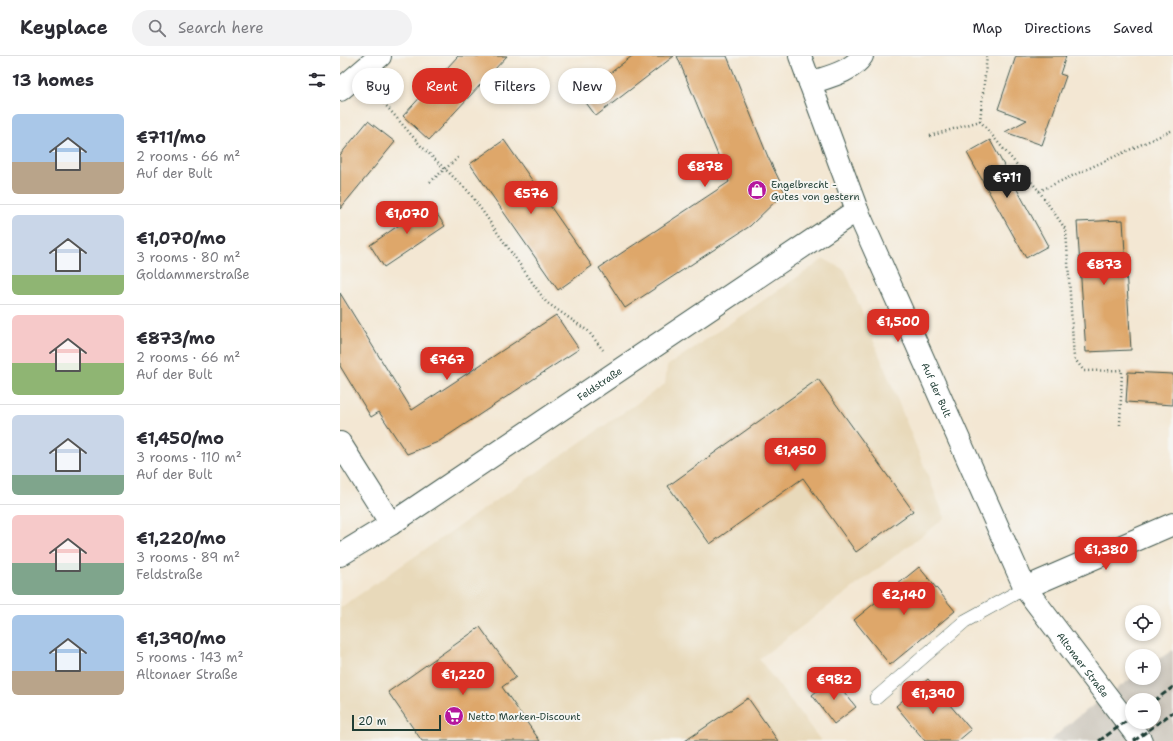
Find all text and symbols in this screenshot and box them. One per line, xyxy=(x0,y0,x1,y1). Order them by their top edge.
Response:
search box xyxy=(132,10,412,46)
text: Keyplace xyxy=(20,15,108,40)
icon: search xyxy=(146,17,168,39)
text: Search here xyxy=(178,18,264,38)
text: Map xyxy=(973,19,1003,37)
text: Directions xyxy=(1025,19,1091,37)
text: Saved xyxy=(1113,19,1153,37)
chip: Buy xyxy=(352,68,404,104)
chip: Rent xyxy=(412,68,472,104)
chip: Filters xyxy=(480,68,550,104)
chip: New xyxy=(558,68,616,104)
text: 13 homes xyxy=(12,69,94,91)
icon: filters xyxy=(306,69,328,91)
text: €711/mo xyxy=(136,126,206,148)
icon: home xyxy=(44,130,92,178)
text: 2 rooms · 66 m² xyxy=(136,148,240,165)
pin: €878 xyxy=(681,154,729,188)
text: €878 xyxy=(687,158,723,175)
text: Auf der Bult xyxy=(136,165,213,182)
pin: €711 xyxy=(983,165,1031,199)
text: €711 xyxy=(993,169,1021,186)
place label: Engelbrecht - Gutes von gestern xyxy=(771,178,860,203)
shop icon: Engelbrecht - Gutes von gestern xyxy=(746,179,768,201)
pin: €576 xyxy=(507,181,555,215)
text: €576 xyxy=(513,185,549,202)
pin: €1,070 xyxy=(374,201,440,235)
text: €1,070 xyxy=(385,205,429,222)
text: €1,070/mo xyxy=(136,227,226,249)
icon: home xyxy=(44,231,92,279)
text: 3 rooms · 80 m² xyxy=(136,249,240,266)
pin: €873 xyxy=(1080,252,1128,286)
text: €873 xyxy=(1086,256,1122,273)
text: Goldammerstraße xyxy=(136,266,250,283)
pin: €1,500 xyxy=(865,309,931,343)
text: €1,500 xyxy=(876,313,920,330)
text: €873/mo xyxy=(136,327,215,349)
icon: home xyxy=(44,331,92,379)
pin: €767 xyxy=(423,347,471,381)
text: 2 rooms · 66 m² xyxy=(136,349,240,366)
text: €767 xyxy=(429,351,465,368)
street label: Auf der Bult xyxy=(919,360,955,419)
street label: Feldstraße xyxy=(574,364,625,403)
text: Auf der Bult xyxy=(136,366,213,383)
text: €1,450/mo xyxy=(136,427,224,449)
icon: home xyxy=(44,431,92,479)
pin: €1,450 xyxy=(762,438,828,472)
text: €1,450 xyxy=(774,442,816,459)
text: 3 rooms · 110 m² xyxy=(136,449,242,466)
text: Auf der Bult xyxy=(136,466,213,483)
text: €1,220/mo xyxy=(136,527,226,549)
icon: home xyxy=(44,531,92,579)
pin: €1,380 xyxy=(1073,537,1139,571)
text: €1,380 xyxy=(1084,541,1128,558)
text: 3 rooms · 89 m² xyxy=(136,549,240,566)
text: Feldstraße xyxy=(136,566,203,583)
pin: €2,140 xyxy=(871,582,937,616)
text: €2,140 xyxy=(882,586,926,603)
map controls xyxy=(1125,605,1161,729)
button: locate xyxy=(1125,605,1161,641)
text: €1,390/mo xyxy=(136,627,226,649)
street label: Altonaer Straße xyxy=(1054,629,1112,700)
icon: home xyxy=(44,631,92,679)
text: 5 rooms · 143 m² xyxy=(136,649,244,666)
button: + xyxy=(1125,649,1161,685)
pin: €1,220 xyxy=(430,662,496,696)
text: Altonaer Straße xyxy=(136,666,238,683)
text: €1,220 xyxy=(441,666,485,683)
pin: €982 xyxy=(810,667,858,701)
text: €982 xyxy=(816,671,852,688)
pin: €1,390 xyxy=(900,681,966,715)
text: €1,390 xyxy=(911,685,955,702)
button: − xyxy=(1125,693,1161,729)
supermarket icon: Netto Marken-Discount xyxy=(443,705,465,727)
place label: Netto Marken-Discount xyxy=(468,710,581,723)
scale bar xyxy=(352,713,441,732)
text: 20 m xyxy=(358,714,386,729)

